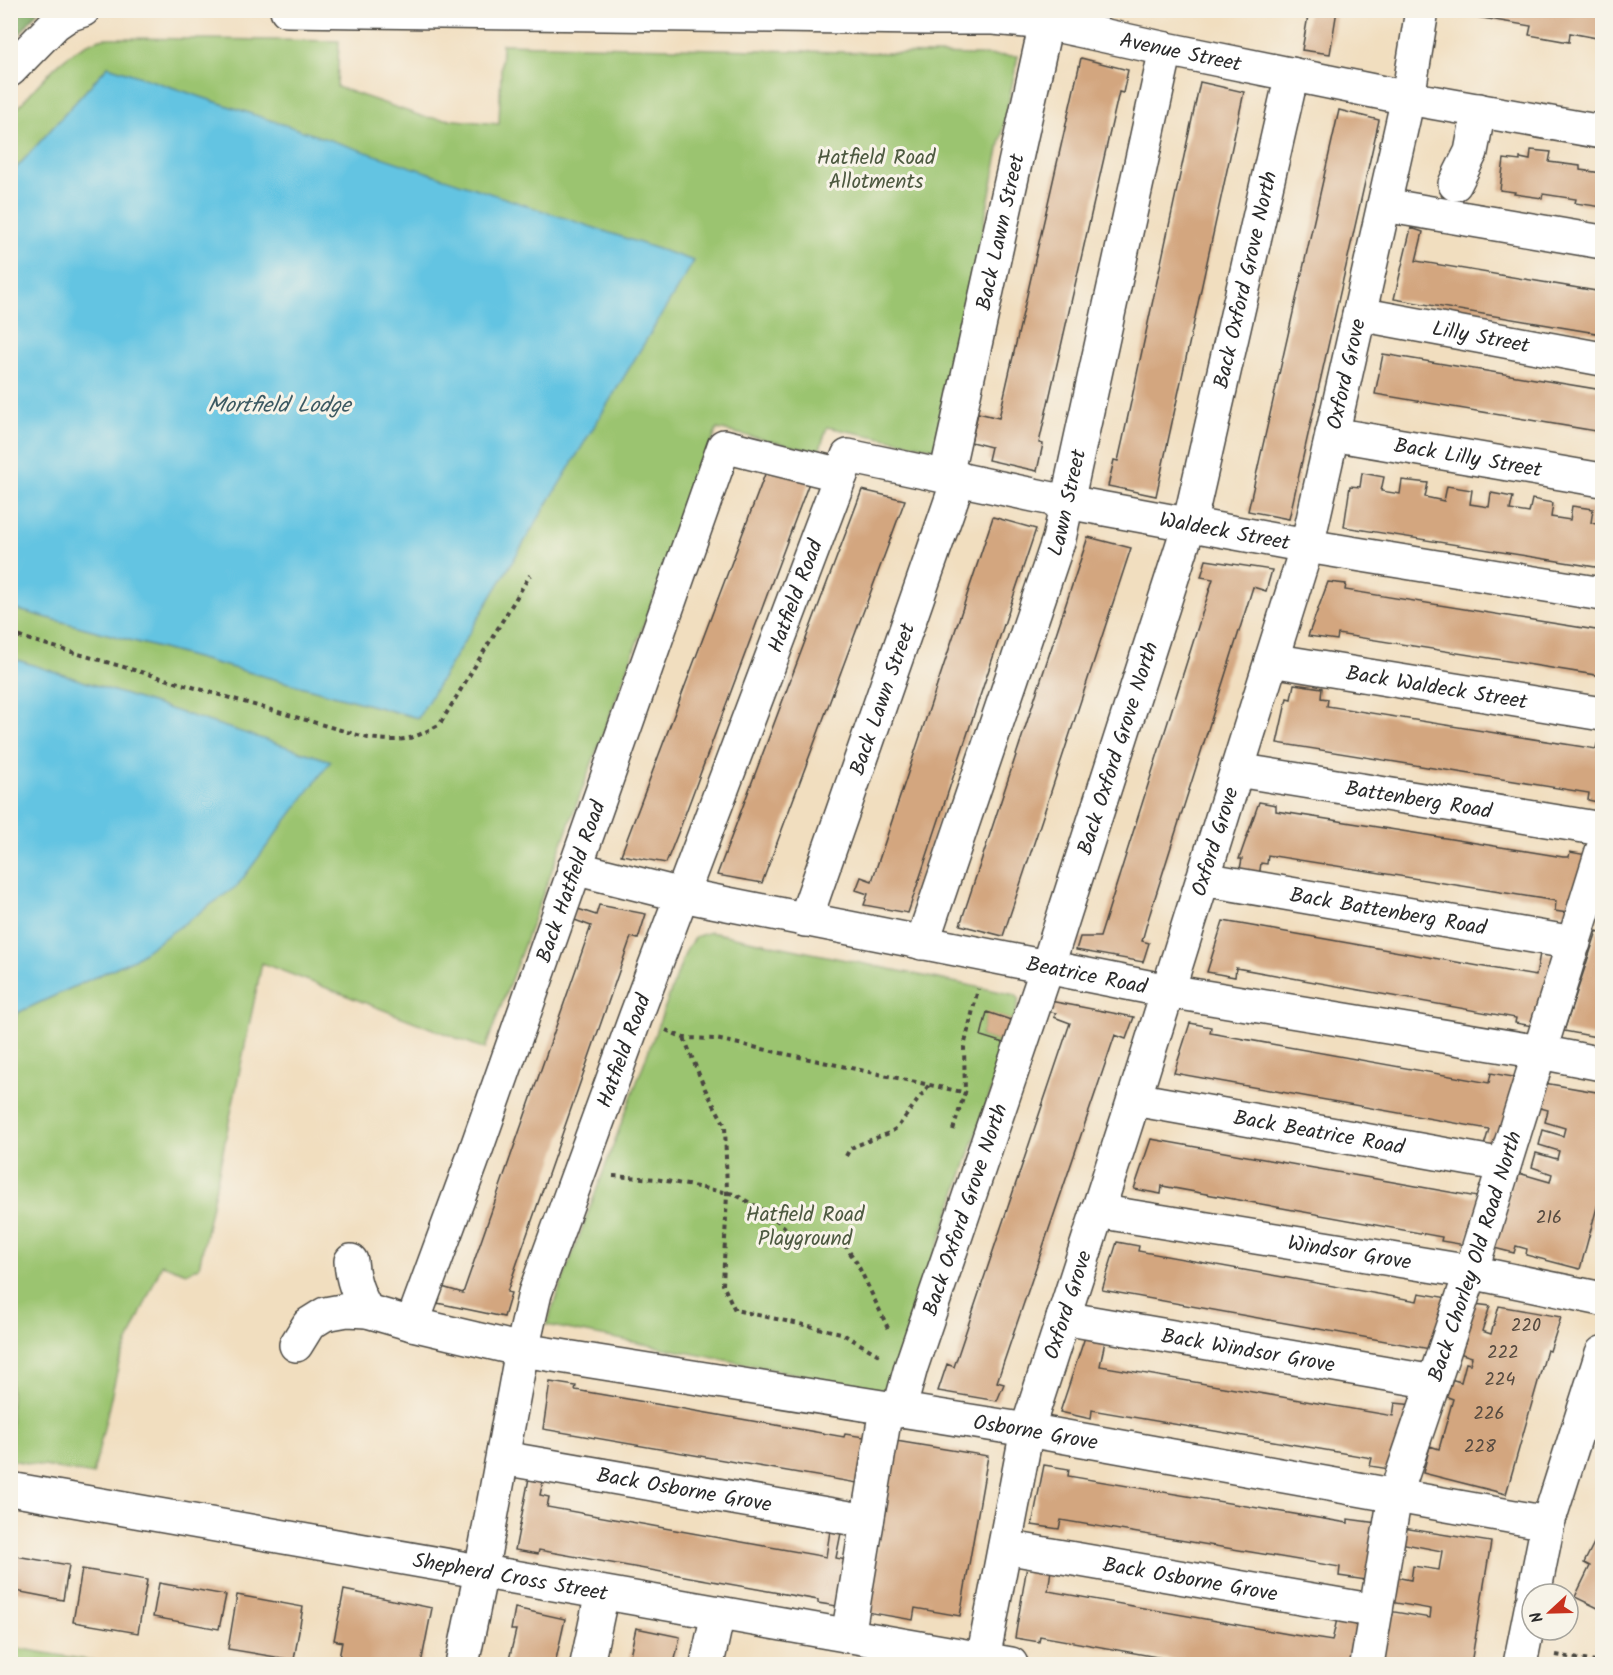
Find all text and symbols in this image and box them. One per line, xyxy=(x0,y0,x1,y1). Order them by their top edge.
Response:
street label: Avenue Street xyxy=(1116,24,1245,82)
park label: Hatfield Road Allotments xyxy=(817,142,936,199)
street label: Back Lawn Street xyxy=(968,150,1035,314)
street label: Back Oxford Grove North xyxy=(1206,168,1287,392)
street label: Lilly Street xyxy=(1429,313,1533,363)
street label: Oxford Grove xyxy=(1319,315,1376,433)
water label: Mortfield Lodge xyxy=(207,389,353,424)
street label: Back Lilly Street xyxy=(1391,430,1545,488)
street label: Lawn Street xyxy=(1039,445,1096,561)
street label: Waldeck Street xyxy=(1156,504,1293,561)
street label: Hatfield Road xyxy=(760,535,833,658)
street label: Back Lawn Street xyxy=(842,618,925,780)
street label: Back Oxford Grove North xyxy=(1069,638,1169,859)
street label: Back Waldeck Street xyxy=(1343,657,1530,720)
street label: Battenberg Road xyxy=(1343,773,1495,829)
street label: Oxford Grove xyxy=(1183,783,1249,901)
street label: Back Hatfield Road xyxy=(528,796,616,968)
street label: Back Battenberg Road xyxy=(1287,879,1489,946)
street label: Beatrice Road xyxy=(1023,948,1150,1005)
street label: Hatfield Road xyxy=(589,989,661,1113)
street label: Back Oxford Grove North xyxy=(915,1100,1018,1320)
street label: Back Beatrice Road xyxy=(1231,1102,1407,1165)
street label: Back Chorley Old Road North xyxy=(1420,1127,1532,1386)
park label: Hatfield Road Playground xyxy=(746,1199,865,1256)
house number: 216 xyxy=(1536,1204,1562,1233)
street label: Windsor Grove xyxy=(1285,1227,1414,1280)
street label: Oxford Grove xyxy=(1036,1246,1102,1364)
house number: 220 xyxy=(1511,1312,1541,1341)
street label: Back Windsor Grove xyxy=(1159,1320,1338,1383)
house number: 222 xyxy=(1487,1339,1519,1368)
house number: 224 xyxy=(1485,1366,1515,1395)
house number: 226 xyxy=(1474,1400,1504,1429)
street label: Osborne Grove xyxy=(971,1407,1101,1460)
house number: 228 xyxy=(1464,1433,1496,1462)
street label: Back Osborne Grove xyxy=(594,1460,775,1522)
street label: Shepherd Cross Street xyxy=(410,1545,611,1611)
street label: Back Osborne Grove xyxy=(1100,1549,1281,1612)
north arrow xyxy=(1520,1582,1580,1642)
text: N xyxy=(1524,1608,1551,1626)

